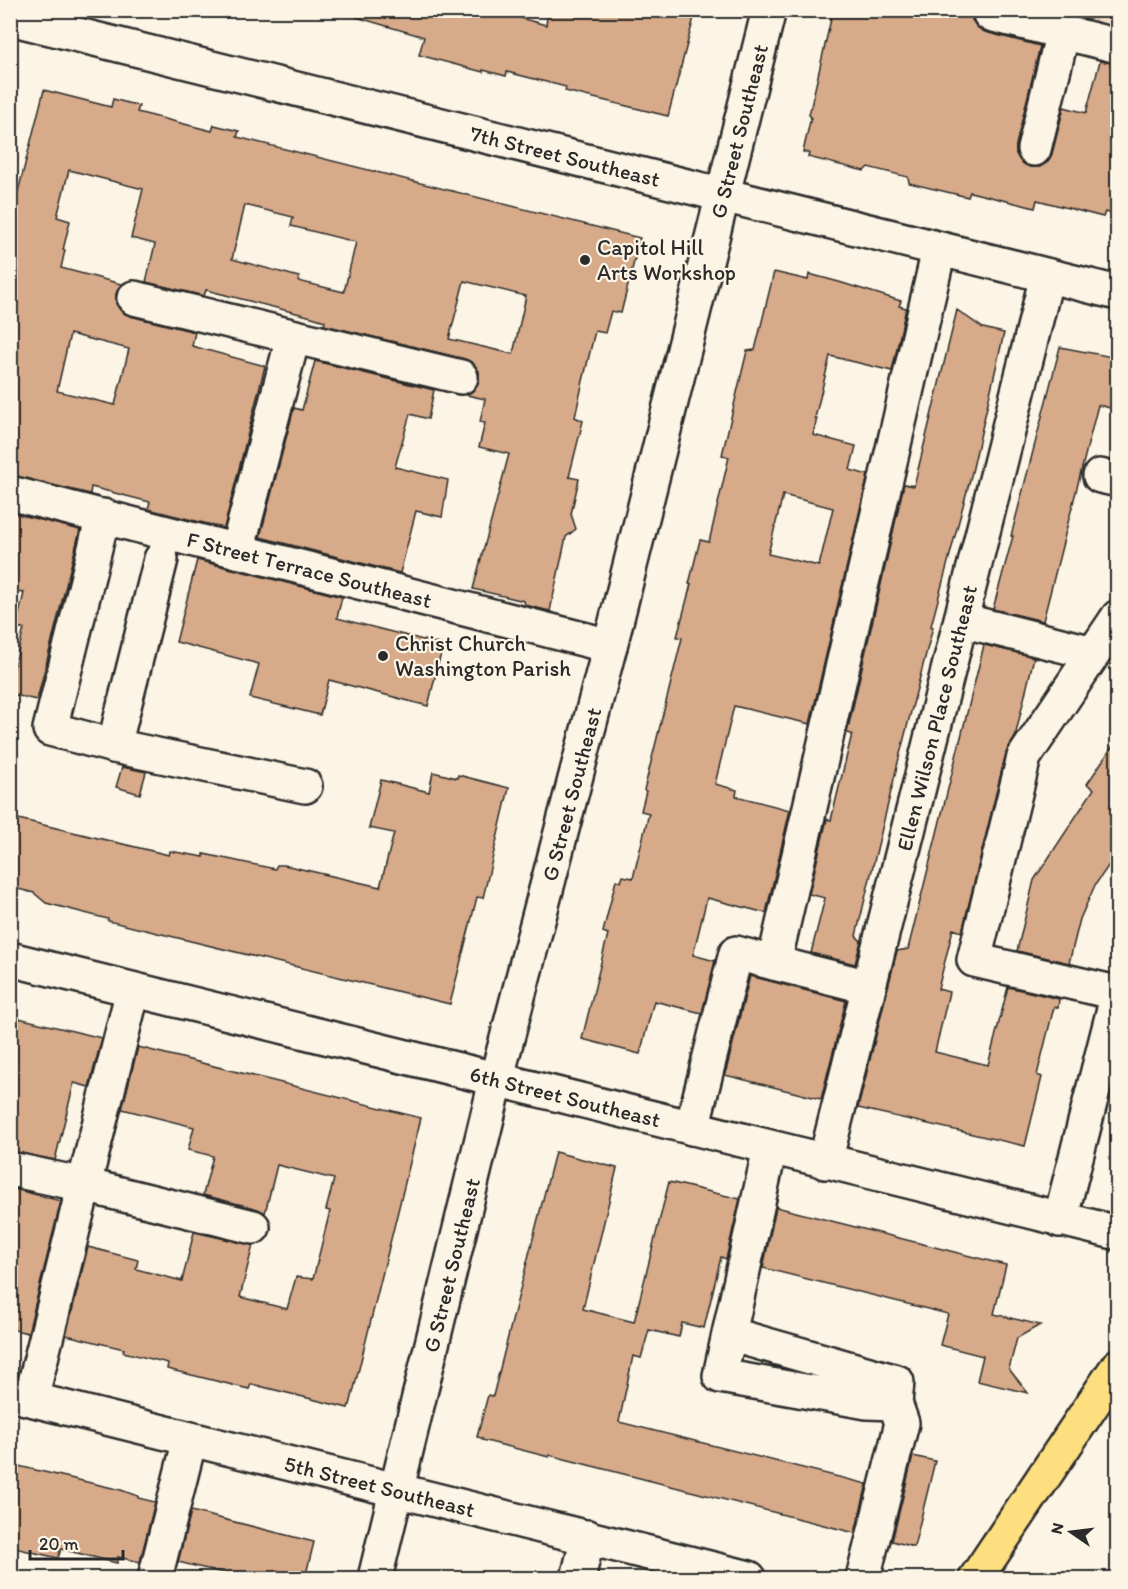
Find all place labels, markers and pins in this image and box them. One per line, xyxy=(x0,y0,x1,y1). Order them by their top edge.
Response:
place label: Capitol Hill Arts Workshop xyxy=(597,234,736,286)
marker: Capitol Hill Arts Workshop xyxy=(578,253,592,267)
place label: Christ Church Washington Parish xyxy=(395,630,571,682)
marker: Christ Church Washington Parish xyxy=(376,649,390,663)

